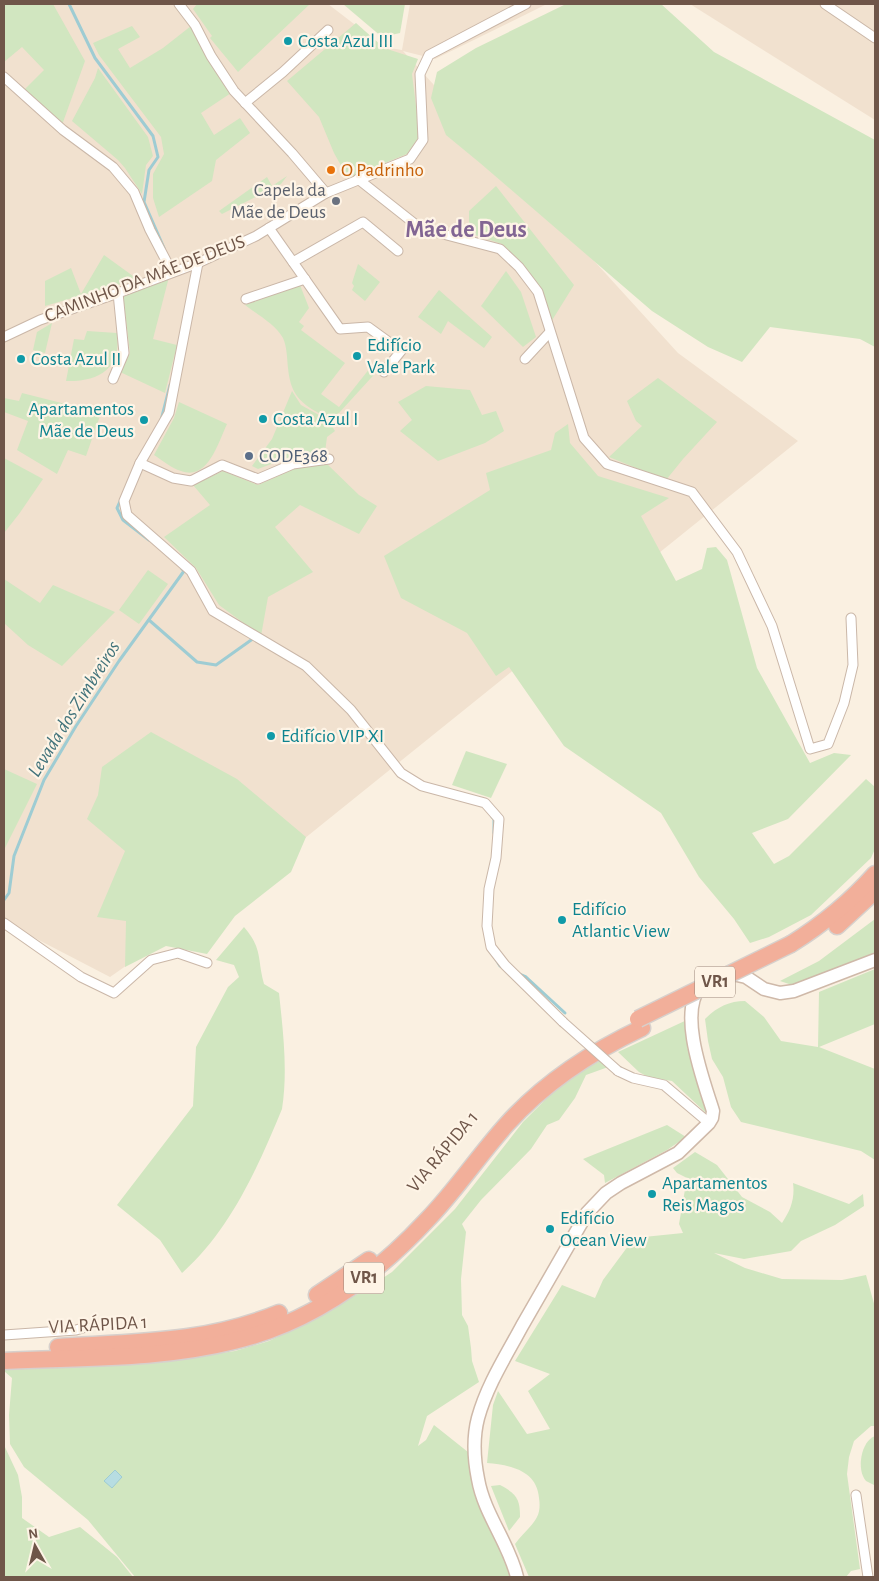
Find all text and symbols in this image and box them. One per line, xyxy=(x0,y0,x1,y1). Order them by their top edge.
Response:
place label: Costa Azul III xyxy=(298,32,393,51)
marker: Costa Azul III xyxy=(282,35,294,47)
place label: O Padrinho xyxy=(341,161,424,180)
marker: O Padrinho xyxy=(325,164,337,176)
place label: Capela da Mãe de Deus xyxy=(231,181,326,222)
marker: Capela da Mãe de Deus xyxy=(330,195,342,207)
district label: Mãe de Deus xyxy=(405,218,527,242)
street label: CAMINHO DA MÃE DE DEUS xyxy=(41,230,248,326)
place label: Edifício Vale Park xyxy=(367,336,435,377)
place label: Costa Azul II xyxy=(31,350,121,369)
marker: Edifício Vale Park xyxy=(351,350,363,362)
marker: Costa Azul II xyxy=(15,353,27,365)
place label: Apartamentos Mãe de Deus xyxy=(28,400,134,441)
place label: Costa Azul I xyxy=(273,410,358,429)
marker: Costa Azul I xyxy=(257,413,269,425)
marker: Apartamentos Mãe de Deus xyxy=(138,414,150,426)
place label: CODE368 xyxy=(259,447,328,466)
marker: CODE368 xyxy=(243,450,255,462)
water label: Levada dos Zimbreiros xyxy=(24,637,124,780)
place label: Edifício VIP XI xyxy=(281,727,384,746)
marker: Edifício VIP XI xyxy=(265,730,277,742)
place label: Edifício Atlantic View xyxy=(572,900,670,941)
marker: Edifício Atlantic View xyxy=(556,914,568,926)
road number: VR1 xyxy=(695,966,735,998)
street label: VIA RÁPIDA 1 xyxy=(402,1107,482,1196)
place label: Apartamentos Reis Magos xyxy=(662,1174,768,1215)
marker: Apartamentos Reis Magos xyxy=(646,1188,658,1200)
place label: Edifício Ocean View xyxy=(560,1209,647,1250)
marker: Edifício Ocean View xyxy=(544,1223,556,1235)
road number: VR1 xyxy=(344,1262,384,1294)
street label: VIA RÁPIDA 1 xyxy=(48,1311,148,1337)
north arrow xyxy=(10,1521,60,1571)
text: N xyxy=(28,1527,39,1542)

